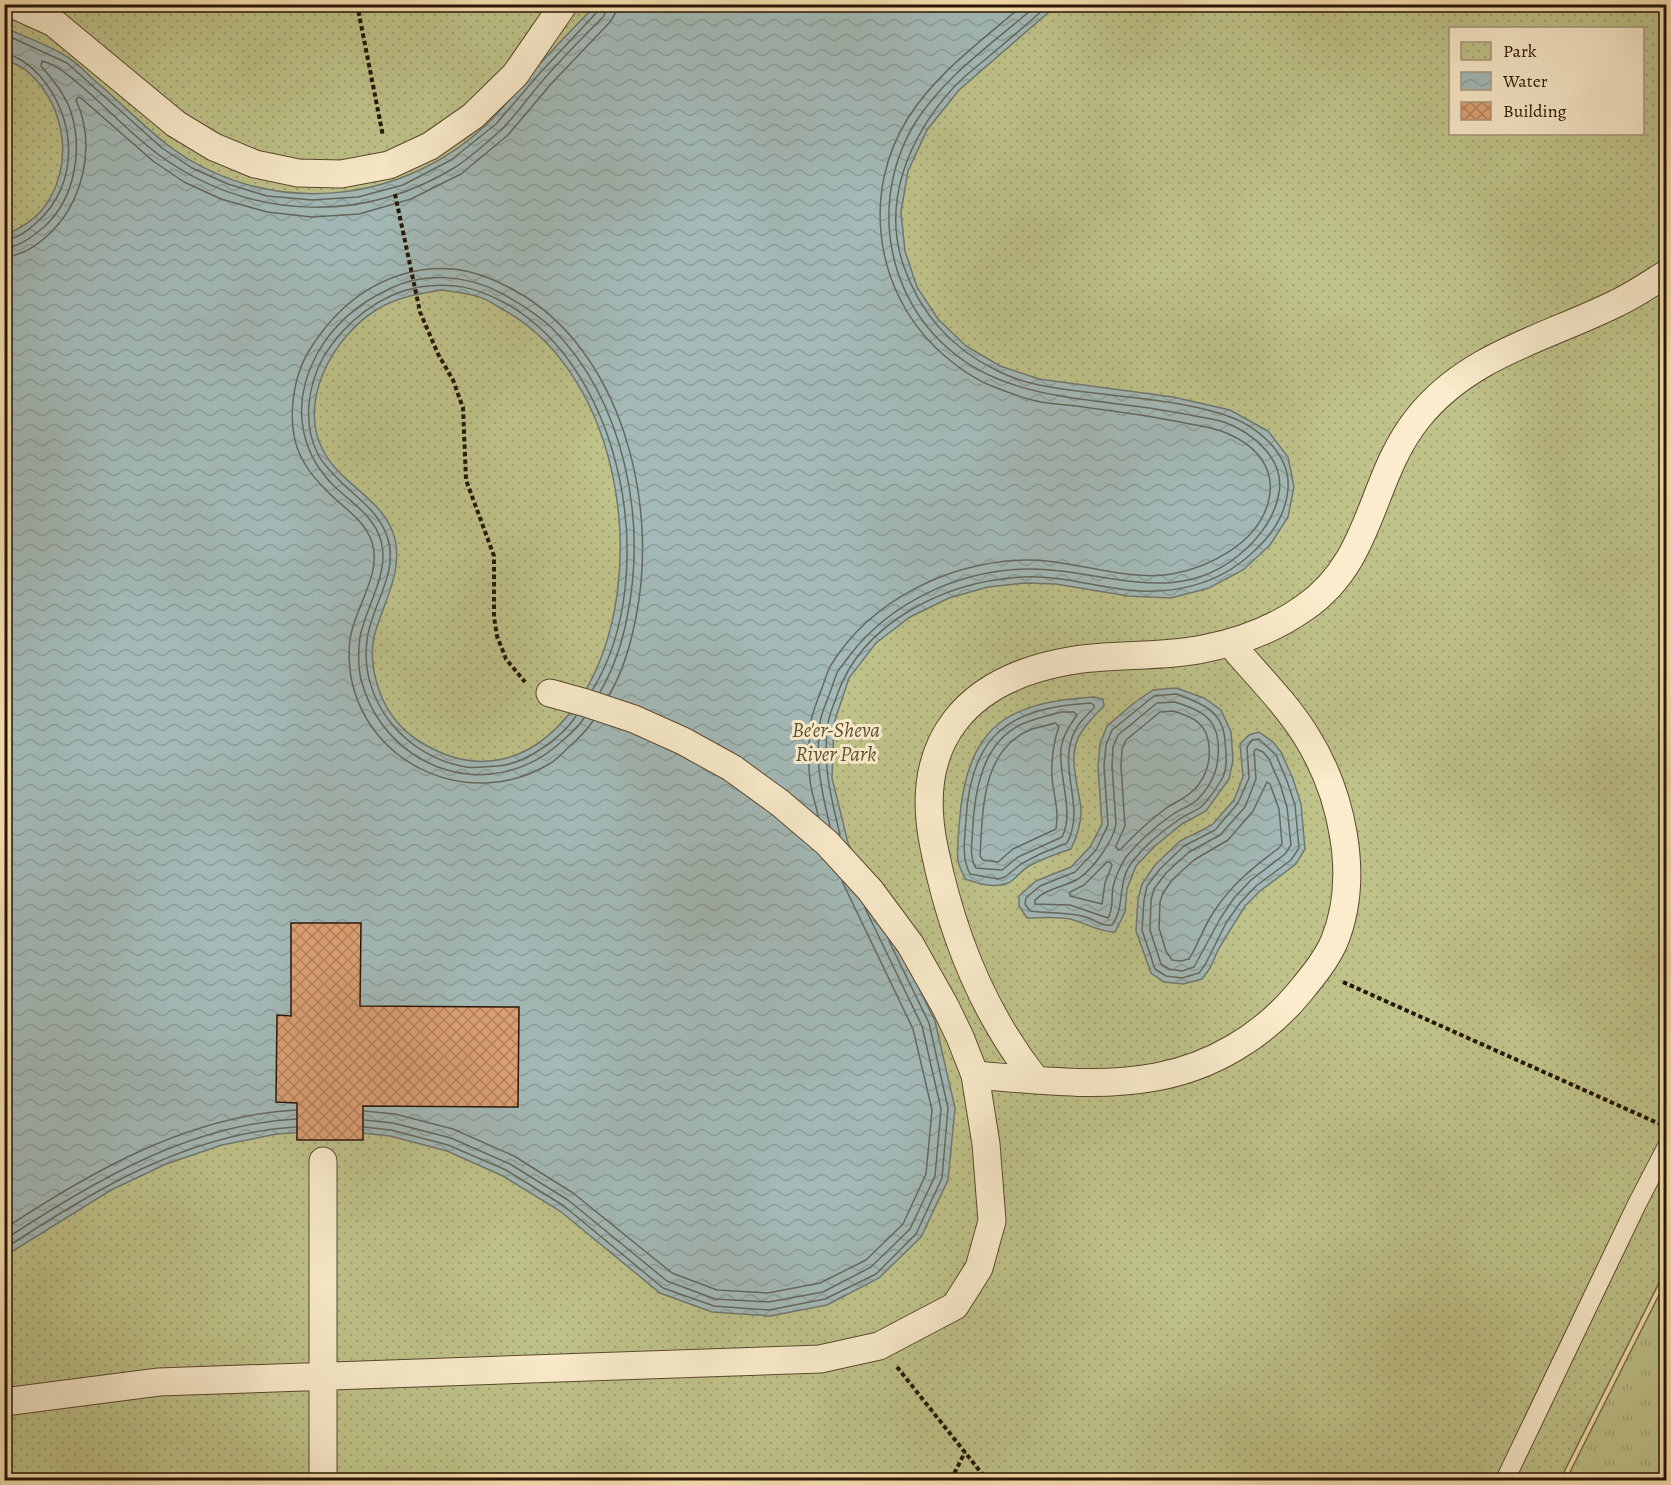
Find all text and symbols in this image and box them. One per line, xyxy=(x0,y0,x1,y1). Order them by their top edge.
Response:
legend xyxy=(1449,27,1644,135)
text: Park xyxy=(1503,39,1537,63)
text: Water xyxy=(1502,69,1548,93)
text: Building xyxy=(1503,99,1567,123)
park label: Be'er-Sheva River Park xyxy=(792,716,880,768)

